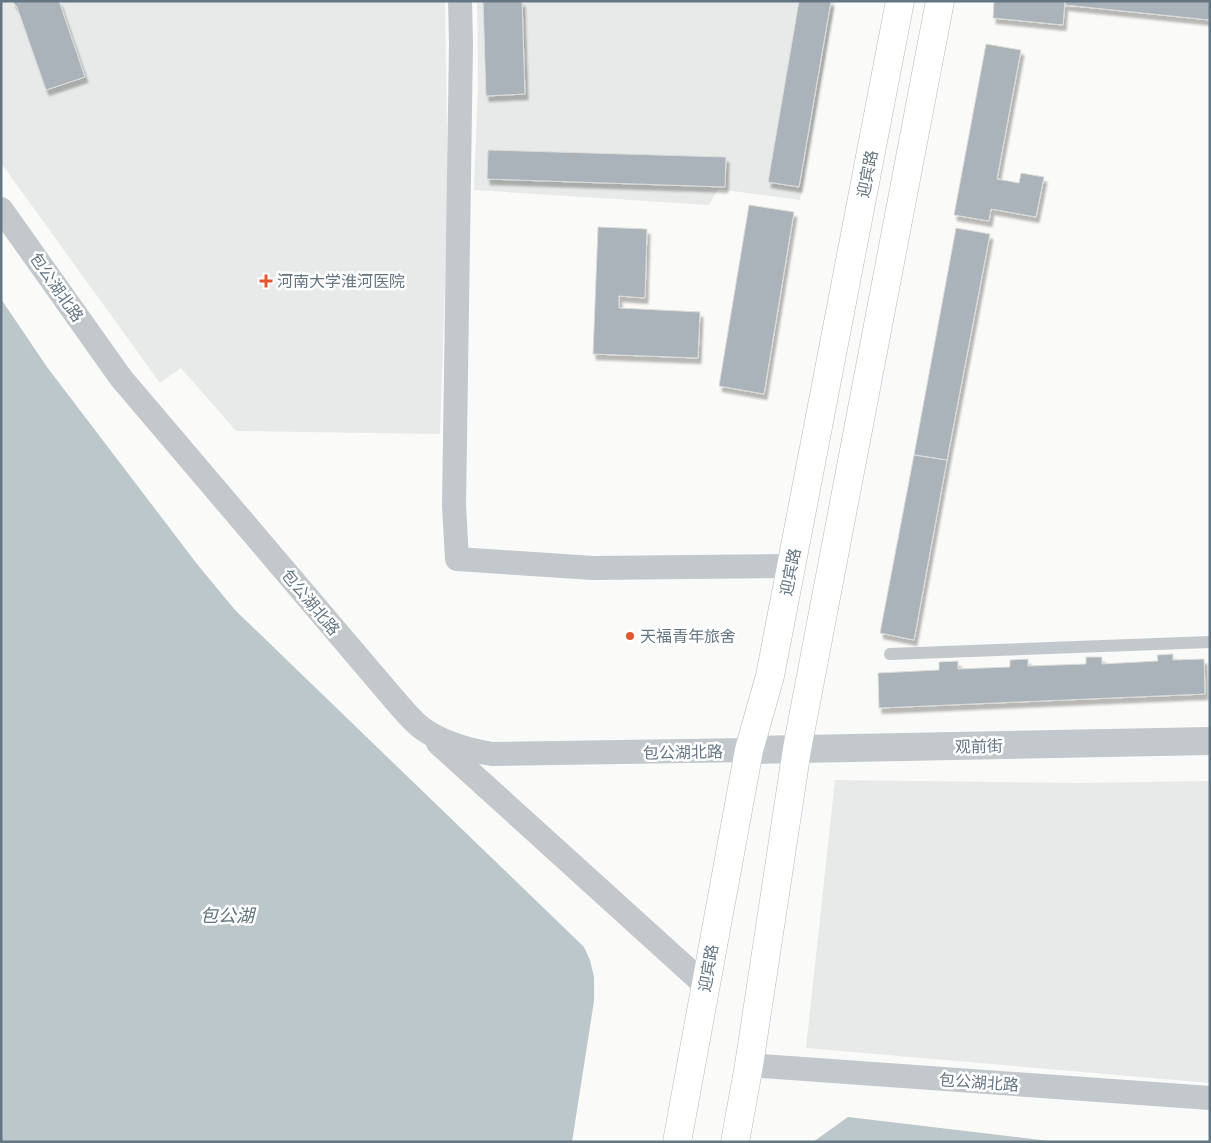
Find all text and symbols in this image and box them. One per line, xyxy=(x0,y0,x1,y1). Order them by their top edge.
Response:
street label: 迎宾路 xyxy=(854,149,881,199)
street label: 包公湖北路 xyxy=(26,249,87,326)
place label: 河南大学淮河医院 xyxy=(277,272,405,291)
marker: 河南大学淮河医院 xyxy=(259,274,273,288)
street label: 迎宾路 xyxy=(777,547,804,597)
street label: 包公湖北路 xyxy=(278,566,344,639)
place label: 天福青年旅舍 xyxy=(640,627,736,646)
marker: 天福青年旅舍 xyxy=(624,630,636,642)
street label: 观前街 xyxy=(955,737,1003,756)
street label: 包公湖北路 xyxy=(643,742,723,763)
water label: 包公湖 xyxy=(200,905,257,927)
street label: 迎宾路 xyxy=(695,943,722,993)
street label: 包公湖北路 xyxy=(938,1070,1020,1095)

